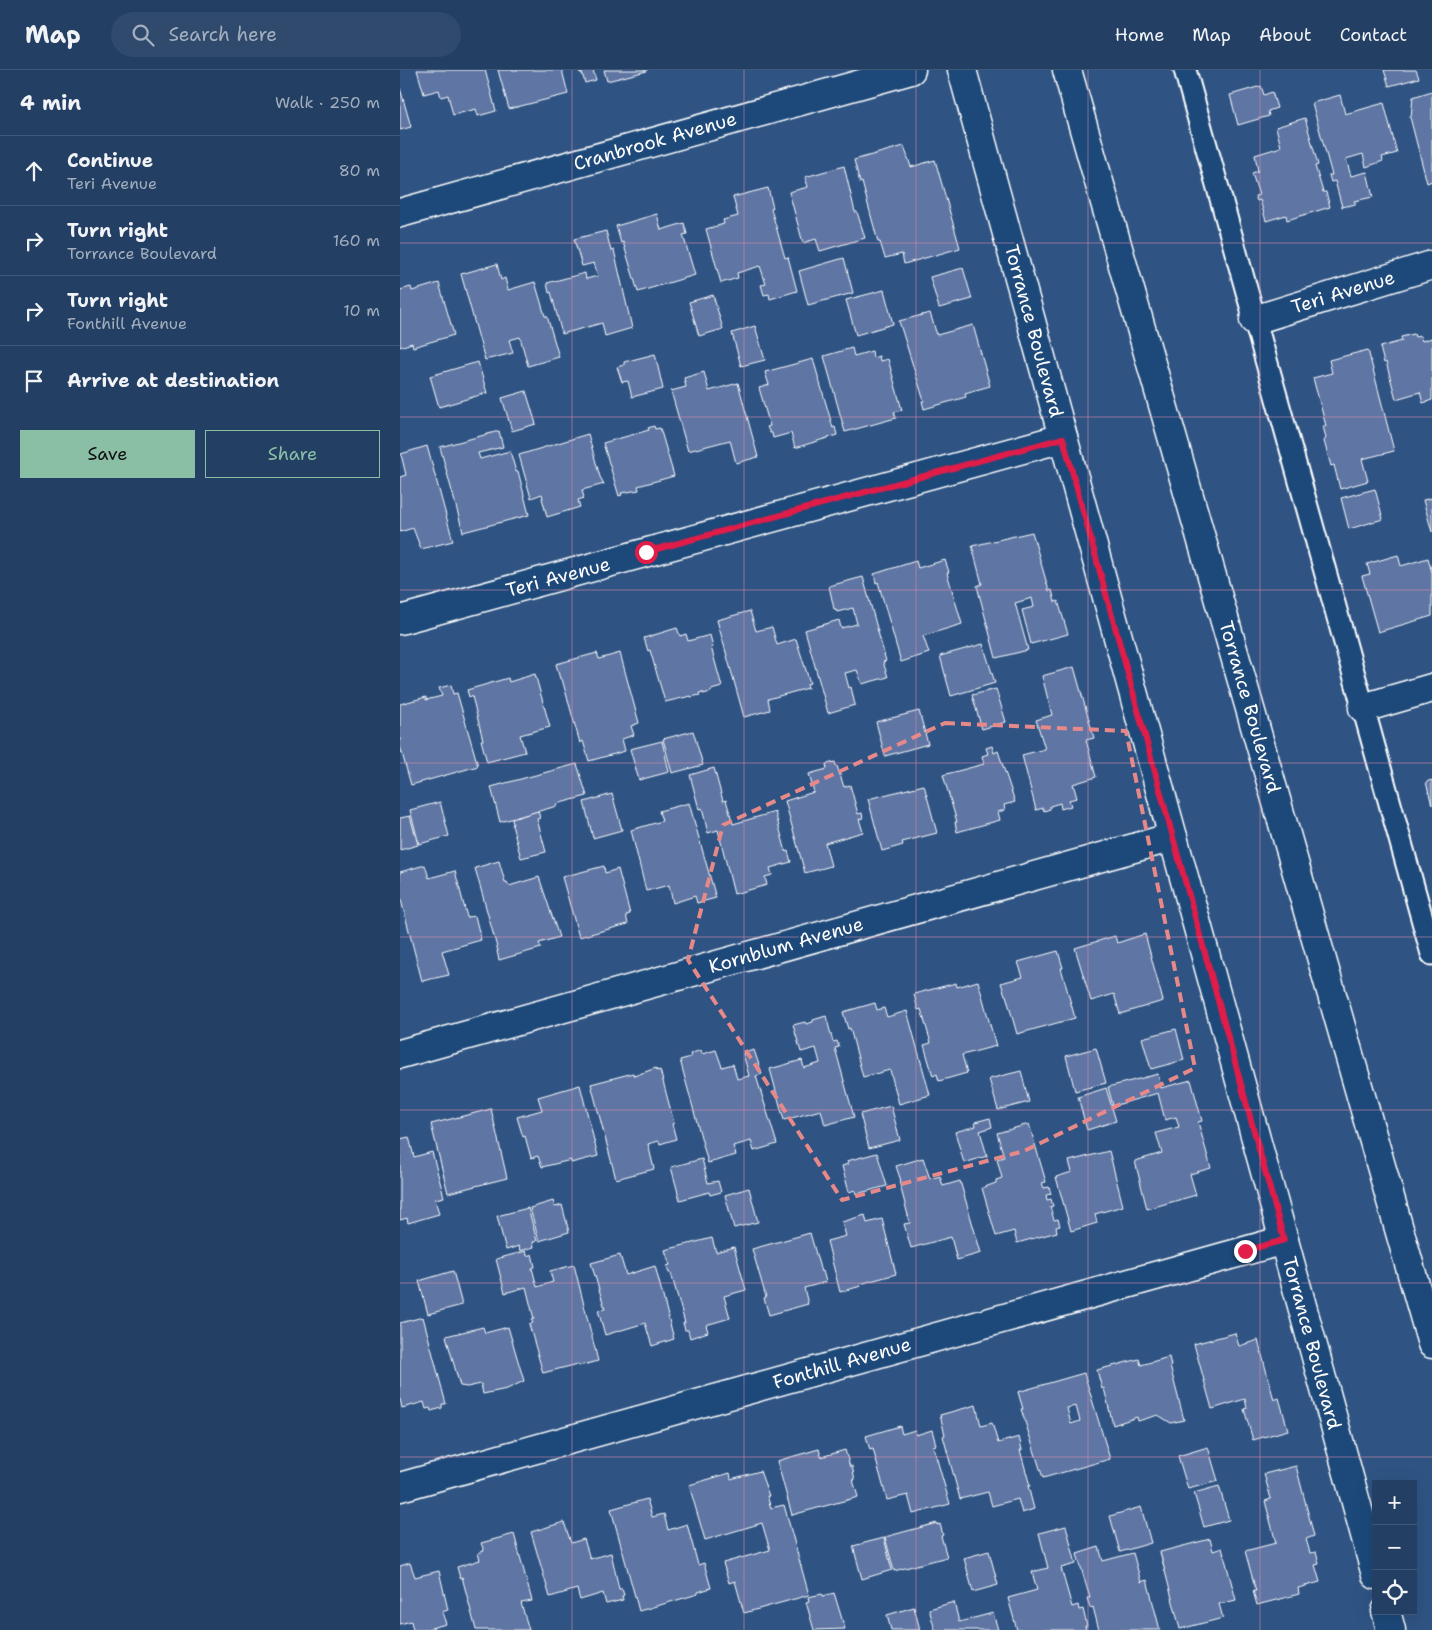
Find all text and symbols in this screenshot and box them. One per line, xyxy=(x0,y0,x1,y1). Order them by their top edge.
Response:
search box xyxy=(111,12,461,57)
text: Map xyxy=(25,19,81,51)
icon: search xyxy=(129,21,157,49)
text: Search here xyxy=(169,22,277,47)
text: Home xyxy=(1115,23,1164,47)
text: Map xyxy=(1192,23,1231,47)
text: About xyxy=(1259,23,1312,47)
text: Contact xyxy=(1340,23,1407,47)
text: 4 min xyxy=(20,89,81,117)
text: Walk · 250 m xyxy=(275,92,380,113)
street label: Cranbrook Avenue xyxy=(571,106,739,176)
text: Continue xyxy=(67,148,153,173)
icon: ahead xyxy=(20,157,48,185)
text: 80 m xyxy=(339,160,380,181)
text: Teri Avenue xyxy=(67,173,157,194)
text: Turn right xyxy=(67,218,168,243)
icon: right xyxy=(20,227,48,255)
text: 160 m xyxy=(333,230,380,251)
street label: Torrance Boulevard xyxy=(999,242,1069,420)
text: Torrance Boulevard xyxy=(67,243,217,264)
street label: Teri Avenue xyxy=(1288,264,1398,320)
text: Turn right xyxy=(67,288,168,313)
icon: right xyxy=(20,297,48,325)
text: 10 m xyxy=(343,300,380,321)
text: Fonthill Avenue xyxy=(67,313,187,334)
icon: arrive xyxy=(20,367,48,395)
text: Arrive at destination xyxy=(67,368,279,393)
button: Save xyxy=(20,430,195,478)
button: Share xyxy=(205,430,380,478)
route start xyxy=(635,541,658,564)
street label: Teri Avenue xyxy=(503,551,613,603)
street label: Torrance Boulevard xyxy=(1213,618,1287,796)
street label: Kornblum Avenue xyxy=(706,911,866,979)
route end xyxy=(1234,1240,1257,1263)
street label: Torrance Boulevard xyxy=(1277,1254,1347,1432)
street label: Fonthill Avenue xyxy=(770,1331,914,1395)
map controls xyxy=(1372,1480,1417,1615)
button: + xyxy=(1372,1480,1417,1525)
button: − xyxy=(1372,1525,1417,1570)
button: locate xyxy=(1372,1570,1417,1615)

